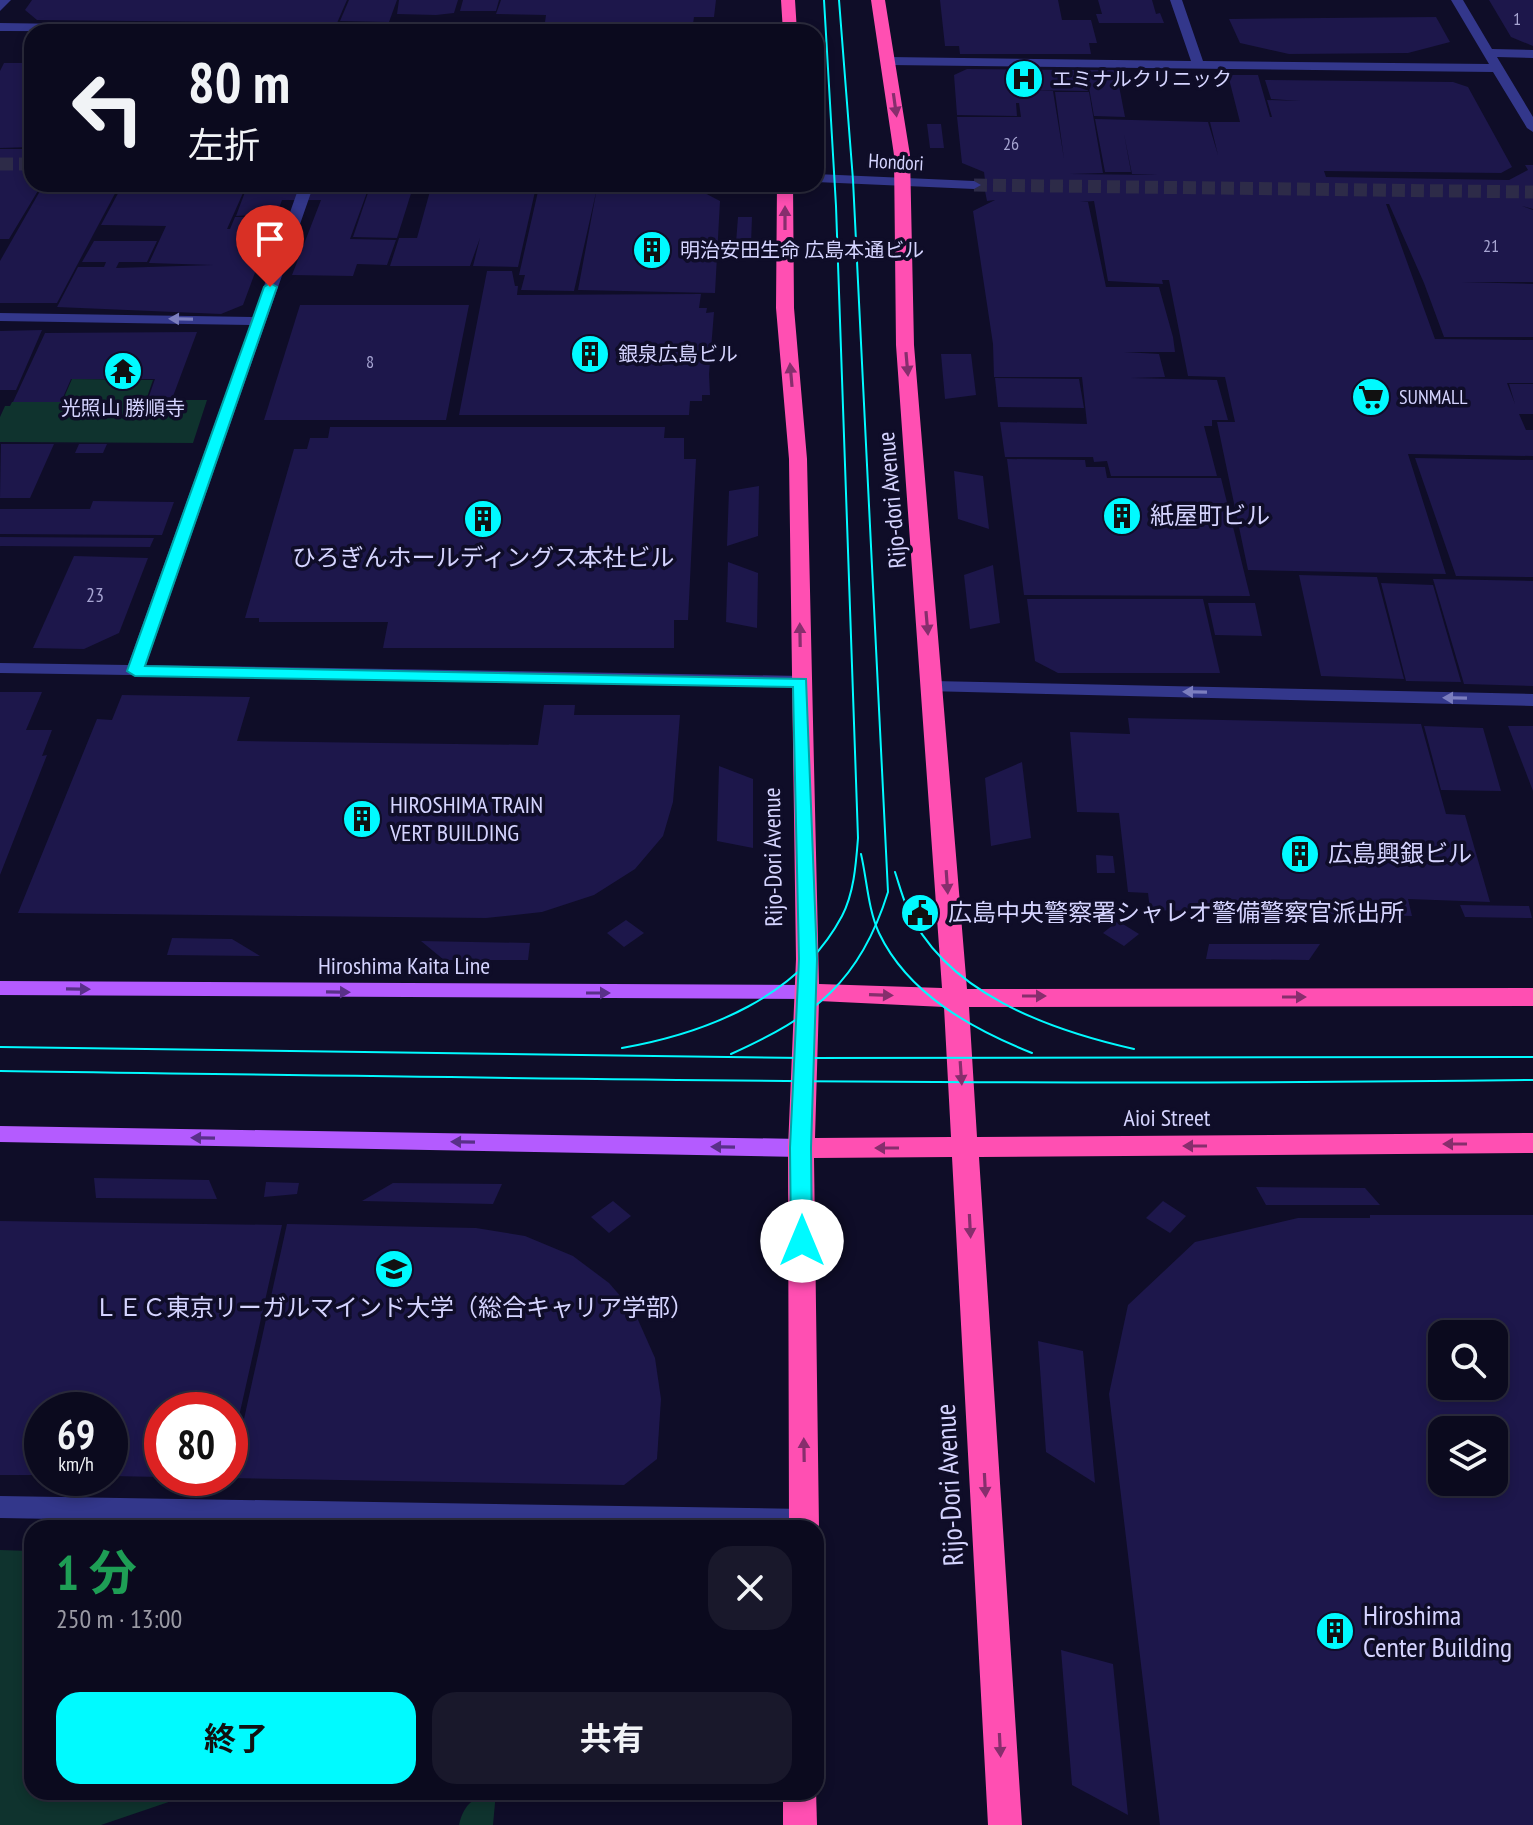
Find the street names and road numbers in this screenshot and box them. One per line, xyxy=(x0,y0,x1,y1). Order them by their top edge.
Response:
street label: Hondori xyxy=(868,148,924,176)
street label: Rijo-dori Avenue xyxy=(870,430,913,570)
street label: Rijo-Dori Avenue xyxy=(756,787,789,927)
street label: Hiroshima Kaita Line xyxy=(318,950,490,981)
street label: Aioi Street xyxy=(1124,1102,1211,1133)
street label: Rijo-Dori Avenue xyxy=(926,1403,971,1567)

